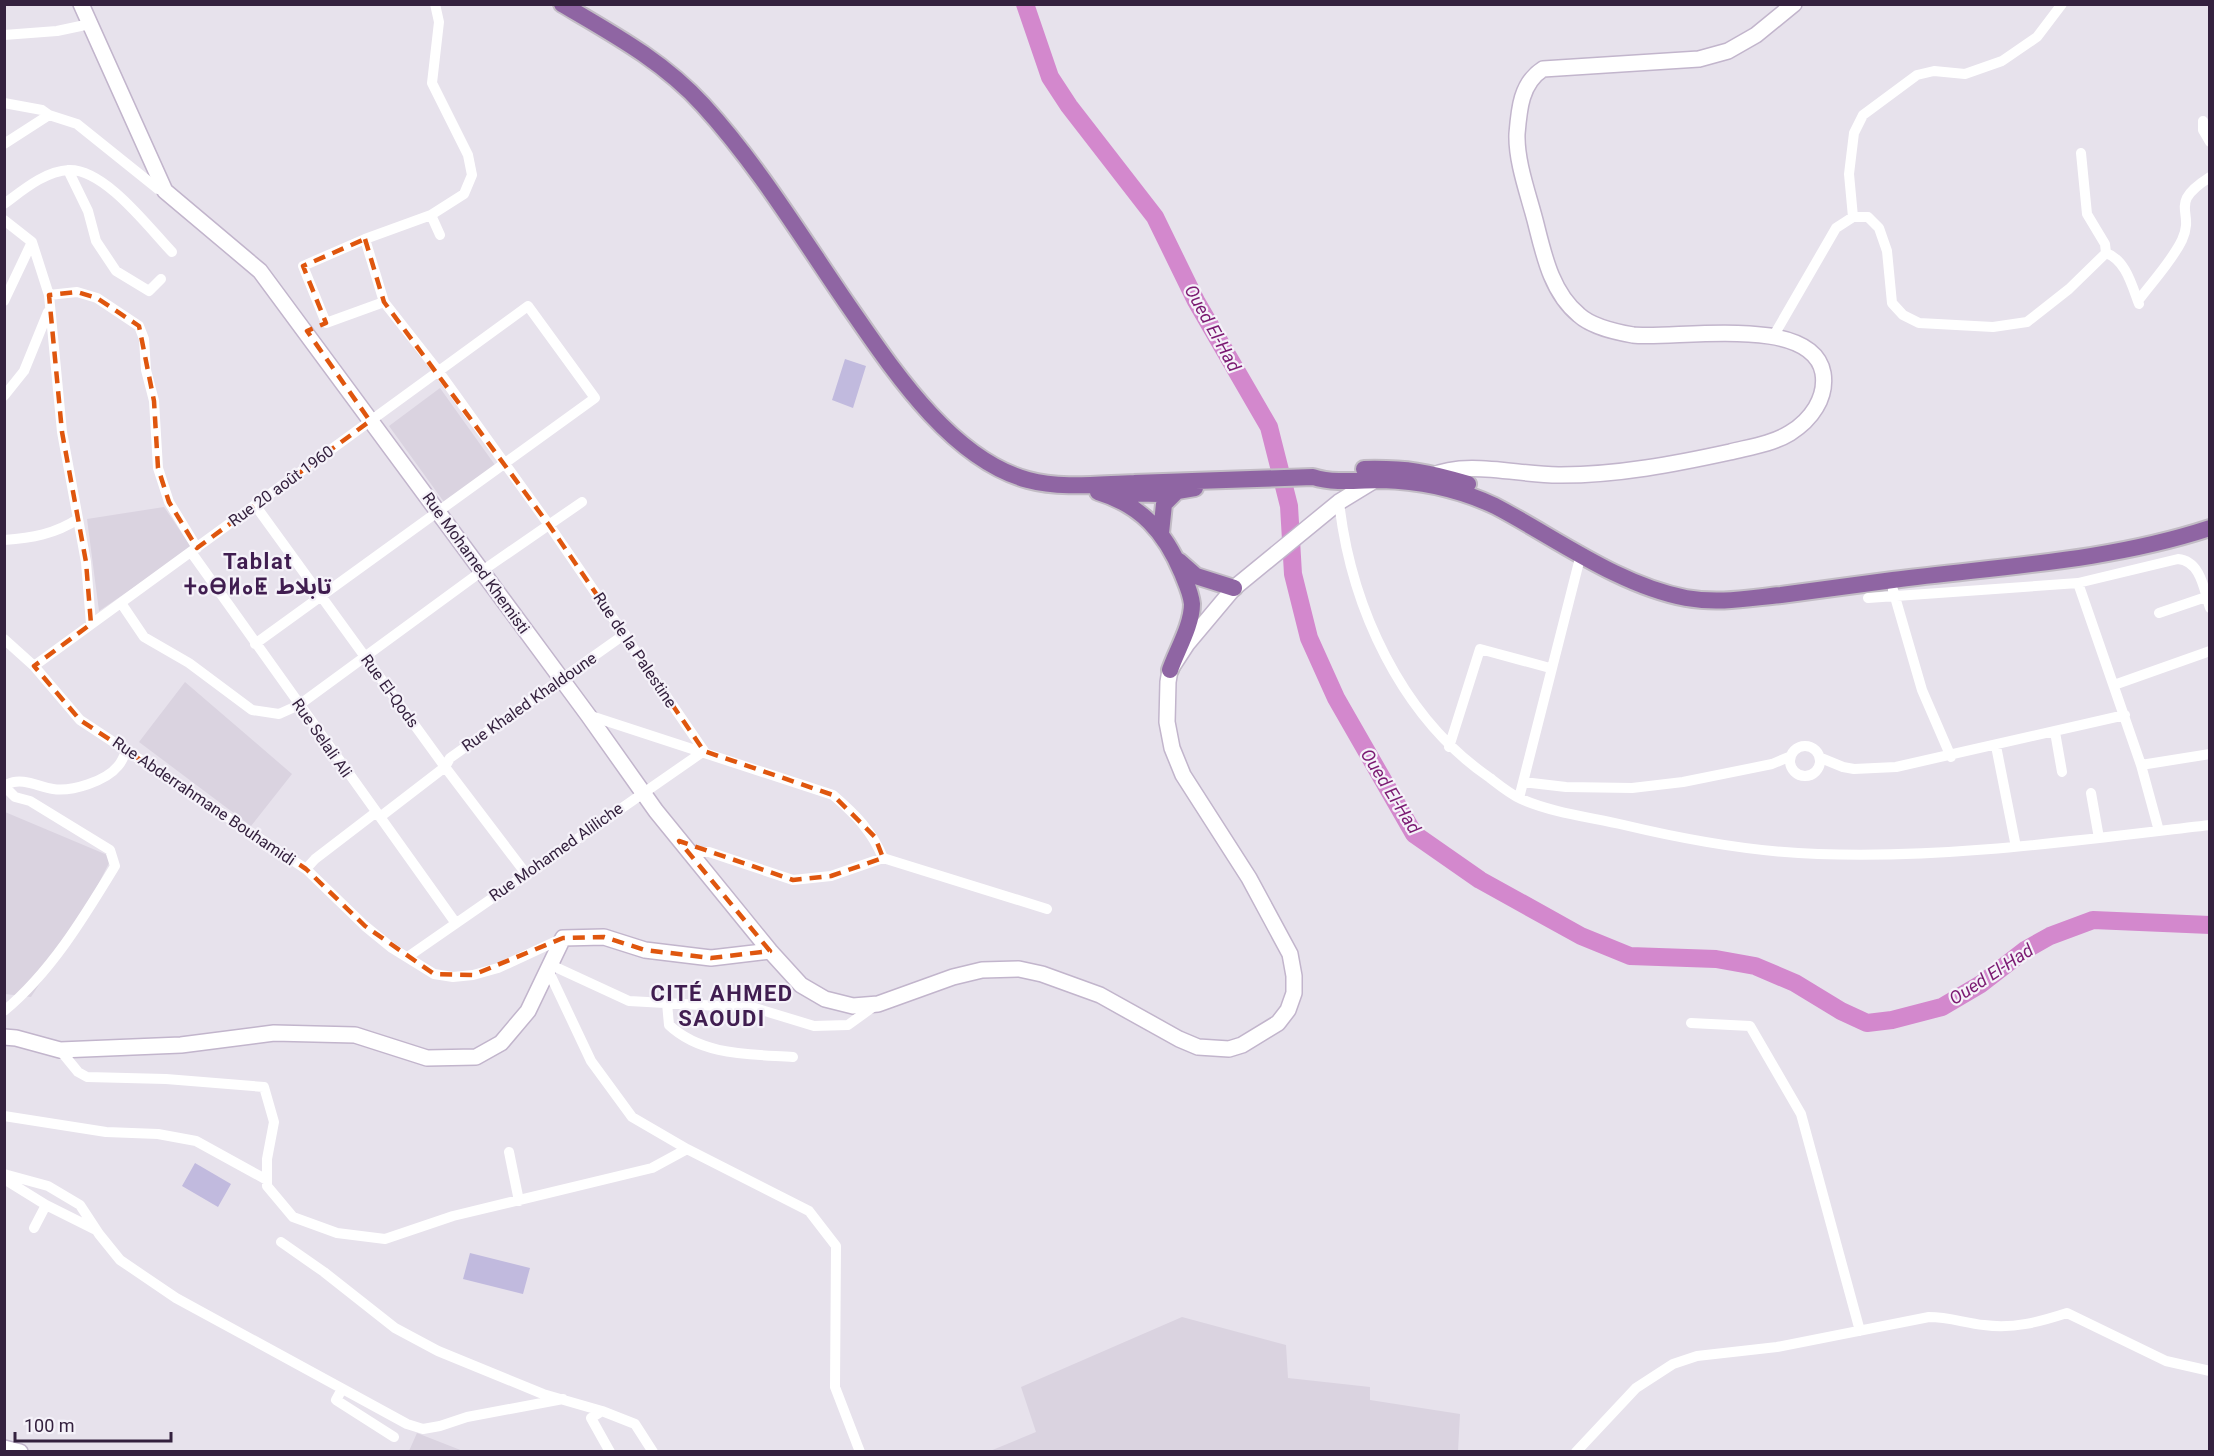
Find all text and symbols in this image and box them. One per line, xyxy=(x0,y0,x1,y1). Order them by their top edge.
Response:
water label: Oued El-Had xyxy=(1181,281,1246,376)
street label: Rue 20 août 1960 xyxy=(225,442,337,530)
street label: Rue Mohamed Khemisti xyxy=(418,489,534,637)
district label: Tablat ⵜⴰⴱⵍⴰⵟ تابلاط xyxy=(184,549,332,599)
street label: Rue de la Palestine xyxy=(589,589,681,711)
street label: Rue Khaled Khaldoune xyxy=(458,648,600,756)
street label: Rue El-Qods xyxy=(357,651,423,731)
street label: Rue Selali Ali xyxy=(288,695,356,781)
street label: Rue Abderrahmane Bouhamidi xyxy=(109,733,299,869)
water label: Oued El-Had xyxy=(1357,745,1426,838)
street label: Rue Mohamed Aliliche xyxy=(485,799,627,905)
water label: Oued El-Had xyxy=(1945,938,2038,1009)
district label: CITÉ AHMED SAOUDI xyxy=(650,981,794,1031)
scale bar xyxy=(15,1405,171,1443)
text: 100 m xyxy=(24,1415,75,1436)

